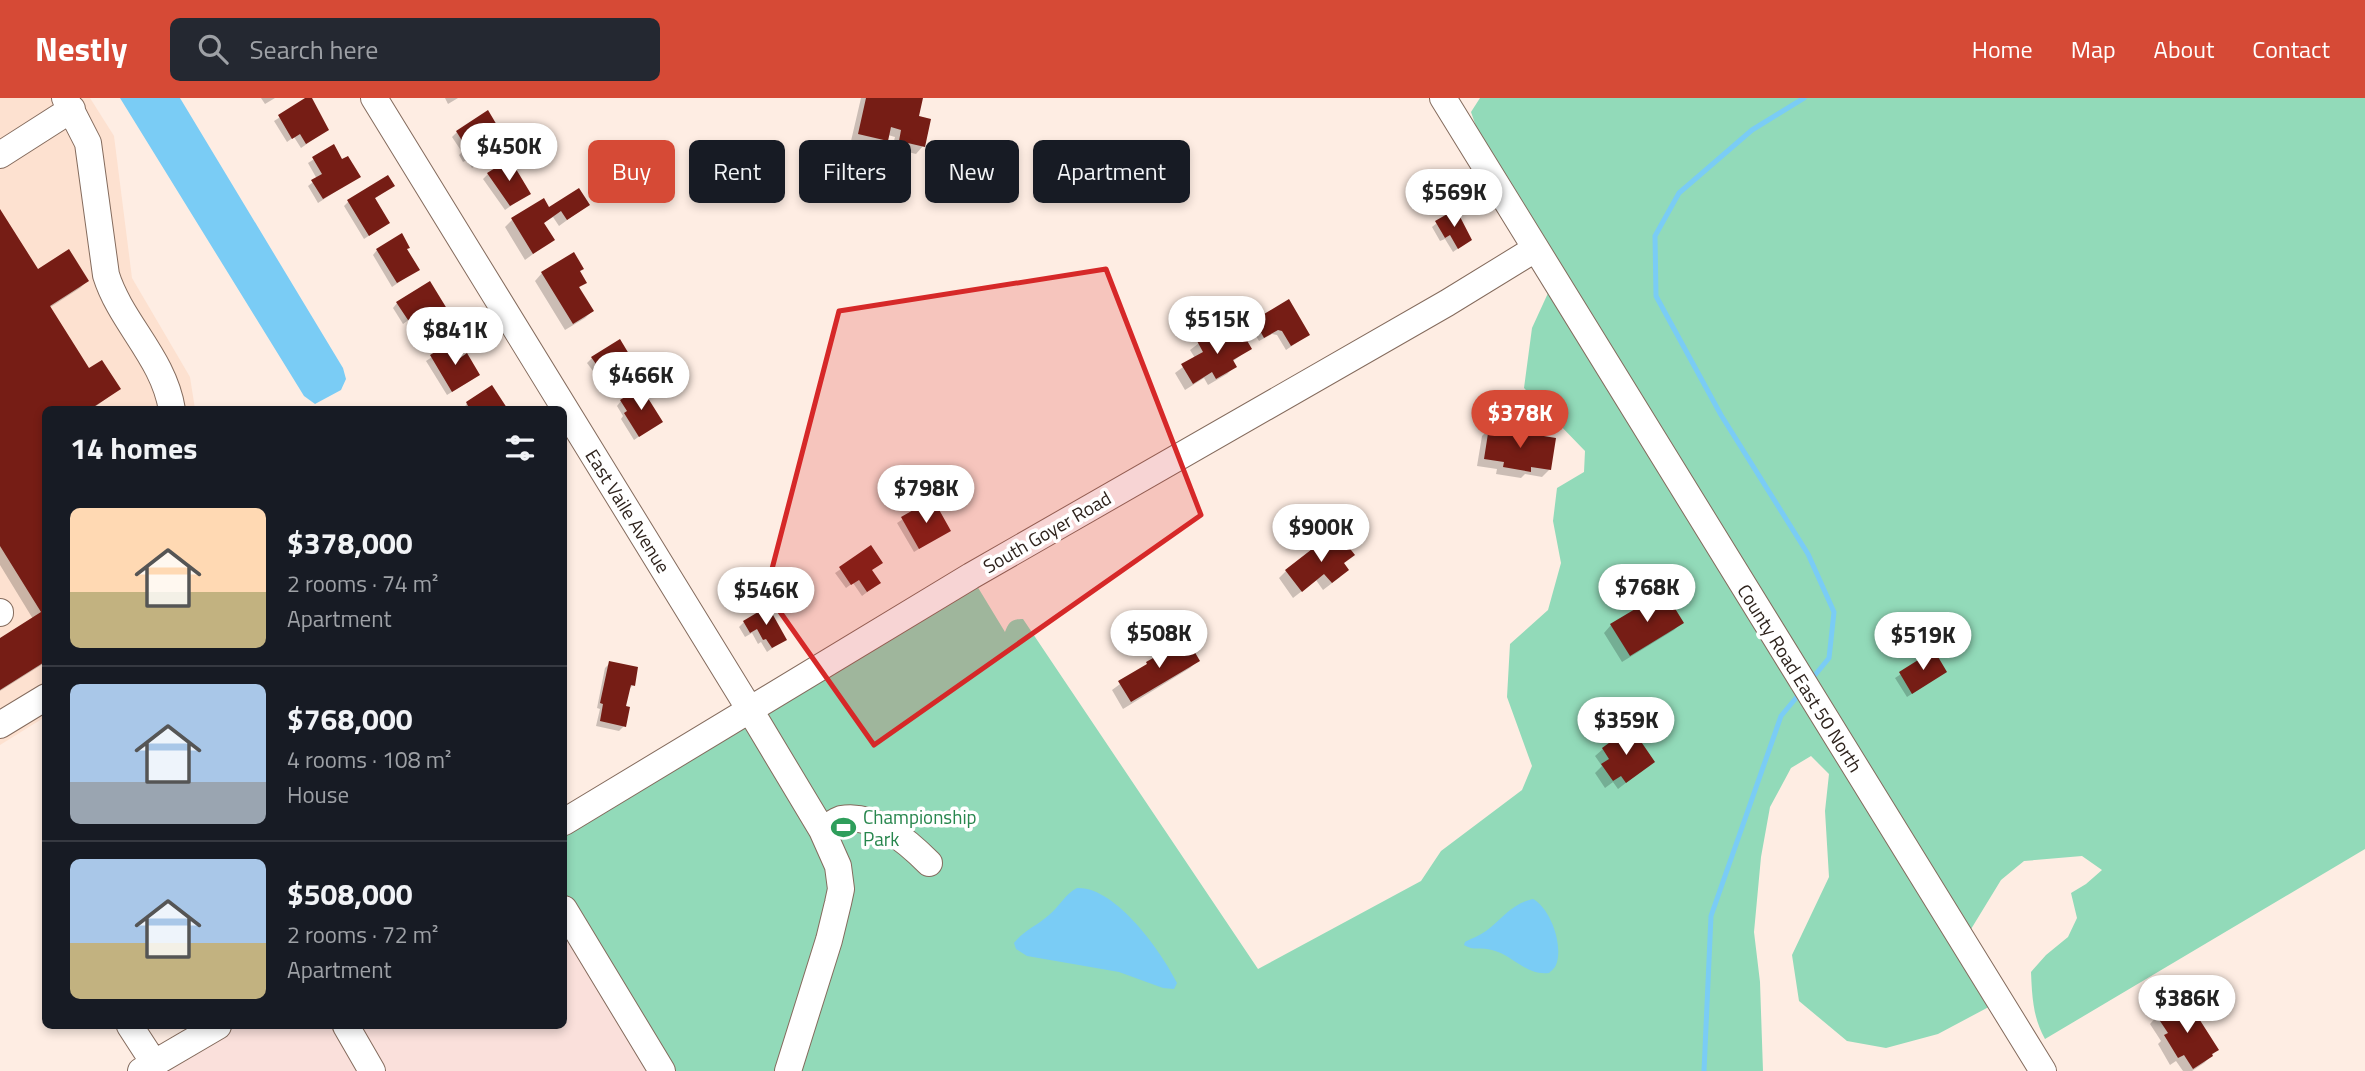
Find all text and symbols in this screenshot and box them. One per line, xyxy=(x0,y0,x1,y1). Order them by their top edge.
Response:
search box xyxy=(170,18,660,81)
text: Nestly xyxy=(35,24,128,74)
icon: search xyxy=(194,30,232,68)
text: Search here xyxy=(250,30,378,69)
text: Home xyxy=(1972,31,2033,67)
text: Map xyxy=(2071,31,2116,67)
text: About xyxy=(2154,31,2214,67)
text: Contact xyxy=(2252,31,2330,67)
pin: $450K xyxy=(460,123,558,183)
text: $450K xyxy=(476,128,542,163)
chip: Buy xyxy=(588,140,675,203)
chip: Rent xyxy=(689,140,785,203)
chip: Filters xyxy=(799,140,911,203)
chip: New xyxy=(925,140,1019,203)
chip: Apartment xyxy=(1033,140,1190,203)
pin: $569K xyxy=(1405,170,1503,229)
text: $569K xyxy=(1421,174,1487,209)
pin: $515K xyxy=(1168,296,1266,356)
text: $515K xyxy=(1184,301,1250,336)
pin: $841K xyxy=(406,308,504,367)
text: $841K xyxy=(422,312,488,347)
pin: $466K xyxy=(592,352,690,412)
text: $466K xyxy=(608,357,674,392)
pin: $378K xyxy=(1471,390,1569,450)
text: $378K xyxy=(1487,395,1553,430)
text: 14 homes xyxy=(70,425,197,471)
icon: filters xyxy=(501,429,539,467)
street label: East Vaile Avenue xyxy=(579,443,678,578)
pin: $798K xyxy=(877,466,975,525)
text: $798K xyxy=(893,470,959,505)
street label: South Goyer Road xyxy=(977,483,1116,580)
pin: $900K xyxy=(1272,504,1370,564)
text: $900K xyxy=(1288,509,1354,544)
text: $378,000 xyxy=(287,520,413,566)
icon: home xyxy=(126,536,210,620)
pin: $768K xyxy=(1598,564,1696,624)
text: 2 rooms · 74 m² xyxy=(287,566,438,601)
pin: $546K xyxy=(717,568,815,627)
text: $768K xyxy=(1614,569,1680,604)
text: $546K xyxy=(733,572,799,607)
street label: County Road East 50 North xyxy=(1731,578,1870,777)
text: Apartment xyxy=(287,601,392,636)
pin: $508K xyxy=(1110,610,1208,670)
pin: $519K xyxy=(1874,612,1972,672)
text: $508K xyxy=(1126,615,1192,650)
text: $519K xyxy=(1890,617,1956,652)
text: $768,000 xyxy=(287,696,413,742)
pin: $359K xyxy=(1577,698,1675,757)
text: $359K xyxy=(1593,702,1659,737)
icon: home xyxy=(126,712,210,796)
text: 4 rooms · 108 m² xyxy=(287,742,451,777)
text: House xyxy=(287,777,349,812)
place label: Championship Park xyxy=(863,802,977,853)
sports icon: Championship Park xyxy=(829,814,857,842)
text: $508,000 xyxy=(287,871,413,917)
icon: home xyxy=(126,887,210,971)
text: 2 rooms · 72 m² xyxy=(287,917,438,952)
text: Apartment xyxy=(287,952,392,987)
pin: $386K xyxy=(2138,976,2236,1035)
text: $386K xyxy=(2154,980,2220,1015)

